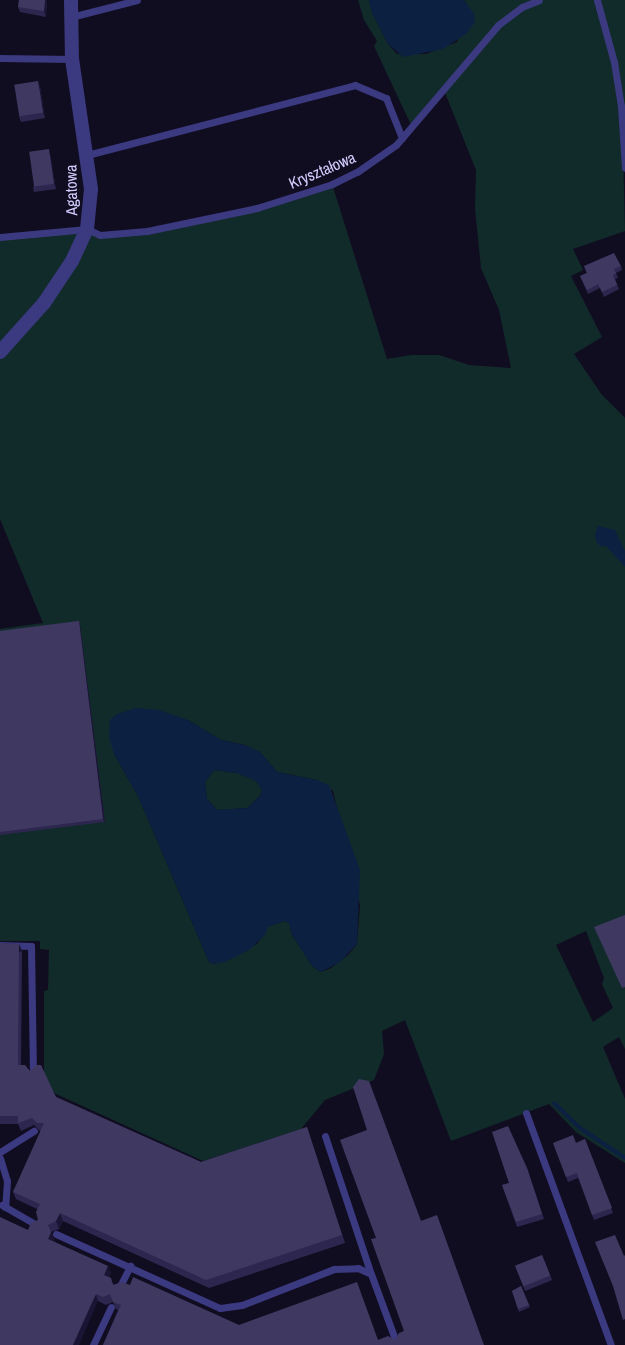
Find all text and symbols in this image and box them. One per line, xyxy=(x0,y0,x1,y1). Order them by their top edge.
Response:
street label: Kryształowa xyxy=(286,147,358,193)
street label: Agatowa xyxy=(61,164,81,216)

